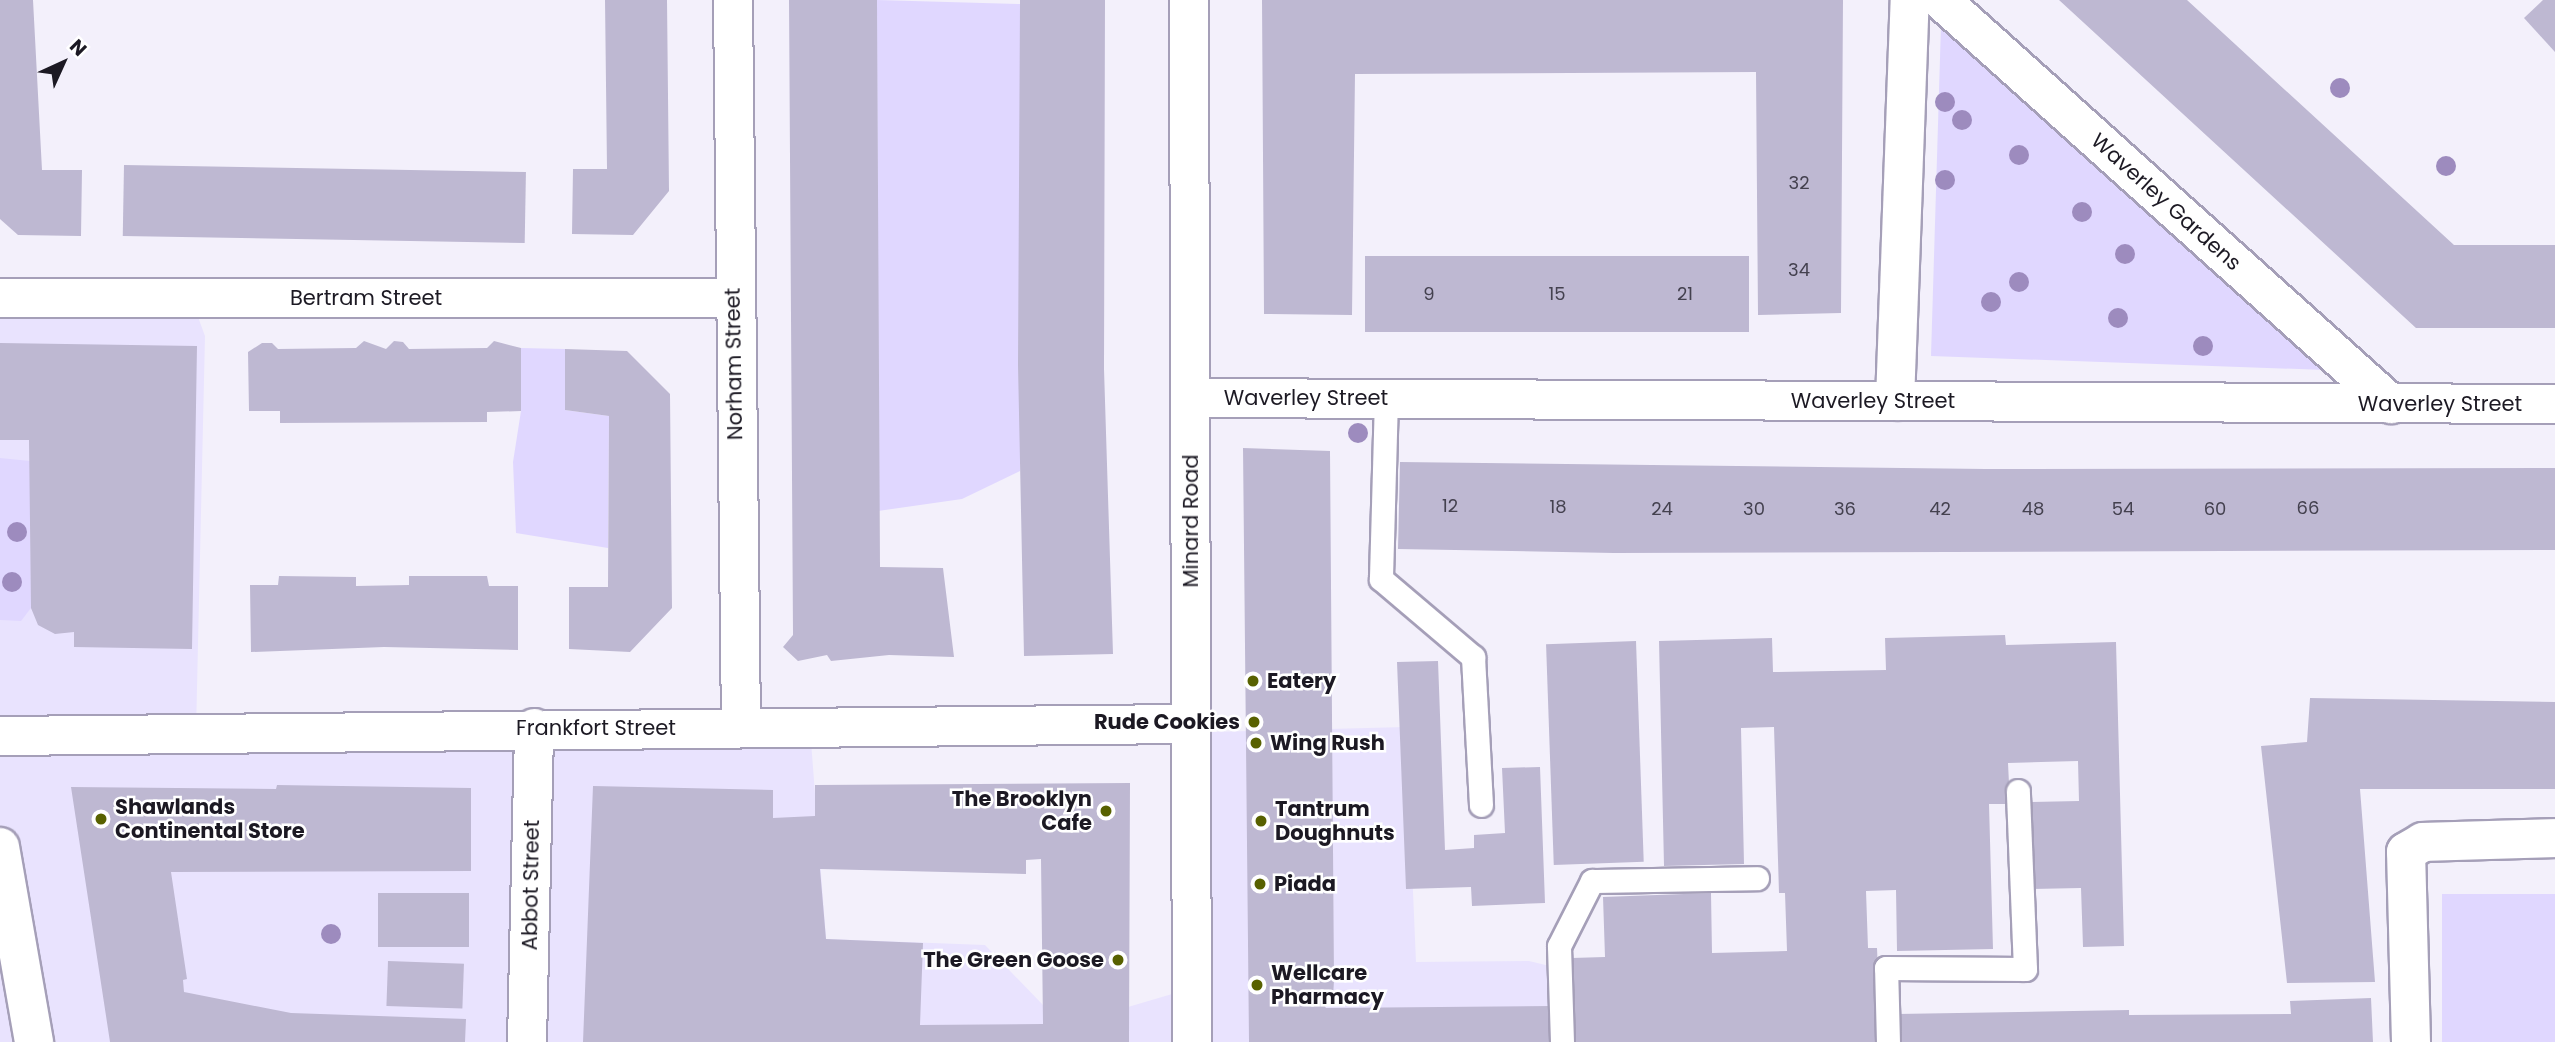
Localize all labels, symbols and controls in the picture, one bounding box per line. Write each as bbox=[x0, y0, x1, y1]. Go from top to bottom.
north arrow bbox=[28, 28, 98, 98]
text: N bbox=[64, 33, 93, 62]
street label: Waverley Gardens bbox=[2086, 128, 2246, 276]
house number: 32 bbox=[1789, 172, 1809, 194]
house number: 34 bbox=[1788, 259, 1810, 281]
house number: 9 bbox=[1423, 283, 1435, 305]
house number: 15 bbox=[1548, 283, 1566, 305]
house number: 21 bbox=[1677, 283, 1693, 305]
street label: Bertram Street bbox=[290, 285, 442, 311]
street label: Norham Street bbox=[720, 288, 748, 440]
street label: Waverley Street bbox=[1224, 385, 1388, 411]
street label: Waverley Street bbox=[1791, 388, 1955, 414]
street label: Waverley Street bbox=[2358, 391, 2522, 417]
street label: Minard Road bbox=[1178, 454, 1204, 588]
house number: 12 bbox=[1442, 495, 1458, 517]
house number: 18 bbox=[1549, 496, 1567, 518]
house number: 66 bbox=[2297, 497, 2319, 519]
house number: 24 bbox=[1651, 498, 1673, 520]
house number: 30 bbox=[1743, 498, 1765, 520]
house number: 36 bbox=[1834, 498, 1856, 520]
house number: 42 bbox=[1929, 498, 1951, 520]
house number: 48 bbox=[2022, 498, 2044, 520]
house number: 54 bbox=[2112, 498, 2134, 520]
house number: 60 bbox=[2204, 498, 2226, 520]
place label: Eatery bbox=[1267, 668, 1336, 694]
marker: Eatery bbox=[1245, 673, 1261, 689]
place label: Rude Cookies bbox=[1094, 709, 1240, 735]
marker: Rude Cookies bbox=[1246, 714, 1262, 730]
street label: Frankfort Street bbox=[516, 715, 676, 741]
place label: Wing Rush bbox=[1270, 730, 1385, 756]
marker: Wing Rush bbox=[1248, 735, 1264, 751]
place label: The Brooklyn Cafe bbox=[952, 786, 1092, 836]
place label: Shawlands Continental Store bbox=[115, 794, 305, 844]
place label: Tantrum Doughnuts bbox=[1275, 796, 1395, 846]
marker: The Brooklyn Cafe bbox=[1098, 803, 1114, 819]
marker: Shawlands Continental Store bbox=[93, 811, 109, 827]
marker: Tantrum Doughnuts bbox=[1253, 813, 1269, 829]
street label: Abbot Street bbox=[517, 819, 545, 951]
place label: Piada bbox=[1274, 871, 1336, 897]
marker: Piada bbox=[1252, 876, 1268, 892]
place label: The Green Goose bbox=[923, 947, 1104, 973]
marker: The Green Goose bbox=[1110, 952, 1126, 968]
place label: Wellcare Pharmacy bbox=[1271, 960, 1384, 1010]
marker: Wellcare Pharmacy bbox=[1249, 977, 1265, 993]

